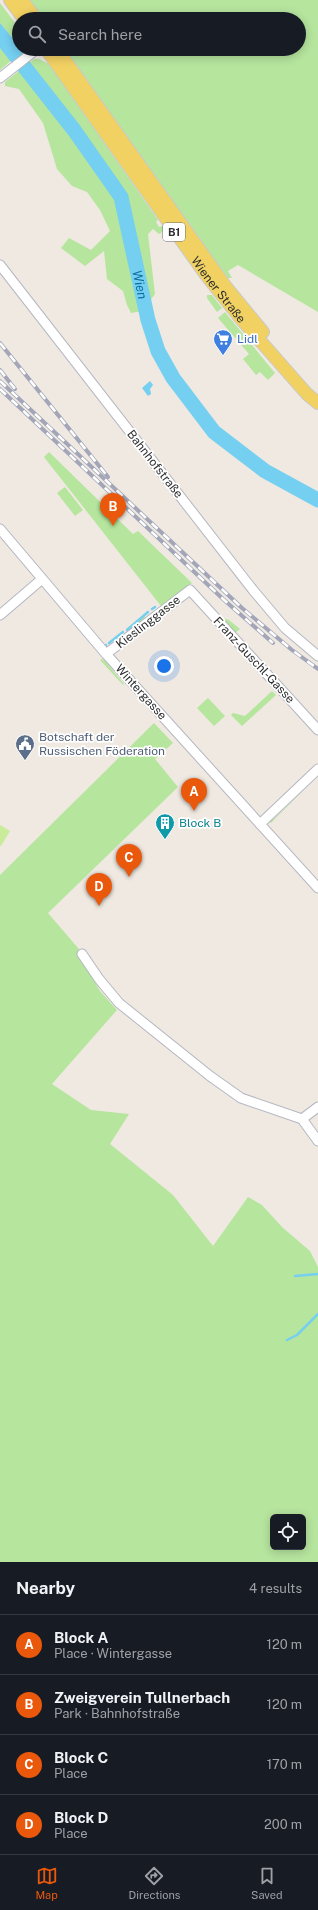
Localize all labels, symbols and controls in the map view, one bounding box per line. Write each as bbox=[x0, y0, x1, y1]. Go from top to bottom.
search box bbox=[12, 12, 306, 56]
icon: search bbox=[26, 23, 48, 45]
text: Search here bbox=[58, 26, 142, 43]
road number: B1 bbox=[163, 223, 185, 241]
street label: Wiener Straße bbox=[188, 254, 248, 326]
water label: Wien bbox=[130, 269, 151, 300]
supermarket icon: Lidl bbox=[212, 328, 234, 356]
place label: Lidl bbox=[237, 332, 258, 346]
street label: Bahnhofstraße bbox=[124, 427, 186, 501]
pin: B bbox=[100, 493, 126, 526]
street label: Kieslinggasse bbox=[113, 592, 183, 651]
street label: Franz-Guschl-Gasse bbox=[211, 614, 298, 706]
your location bbox=[154, 656, 174, 676]
street label: Wintergasse bbox=[112, 661, 170, 723]
place label: Botschaft der Russischen Föderation bbox=[39, 730, 165, 758]
public building icon: Botschaft der Russischen Föderation bbox=[14, 733, 36, 761]
pin: A bbox=[181, 778, 207, 811]
building icon: Block B bbox=[154, 812, 176, 840]
place label: Block B bbox=[179, 816, 221, 830]
pin: C bbox=[116, 844, 142, 877]
pin: D bbox=[86, 873, 112, 906]
map controls bbox=[270, 1514, 306, 1550]
button: locate bbox=[270, 1514, 306, 1550]
text: Nearby bbox=[16, 1578, 75, 1598]
text: 4 results bbox=[249, 1581, 302, 1596]
text: Block A bbox=[54, 1629, 109, 1646]
text: A bbox=[24, 1637, 34, 1652]
text: 120 m bbox=[267, 1637, 302, 1652]
text: Place · Wintergasse bbox=[54, 1646, 172, 1661]
text: Zweigverein Tullnerbach bbox=[54, 1689, 230, 1706]
text: B bbox=[25, 1697, 33, 1712]
text: 120 m bbox=[267, 1697, 302, 1712]
text: Park · Bahnhofstraße bbox=[54, 1706, 180, 1721]
text: Block C bbox=[54, 1749, 108, 1766]
text: C bbox=[24, 1757, 34, 1772]
text: 170 m bbox=[267, 1757, 302, 1772]
text: Place bbox=[54, 1766, 88, 1781]
text: Block D bbox=[54, 1809, 108, 1826]
text: D bbox=[24, 1817, 34, 1832]
text: 200 m bbox=[264, 1817, 302, 1832]
text: Place bbox=[54, 1826, 88, 1841]
tab: Map bbox=[35, 1865, 58, 1901]
tab: Directions bbox=[129, 1865, 180, 1901]
tab: Saved bbox=[251, 1865, 283, 1901]

